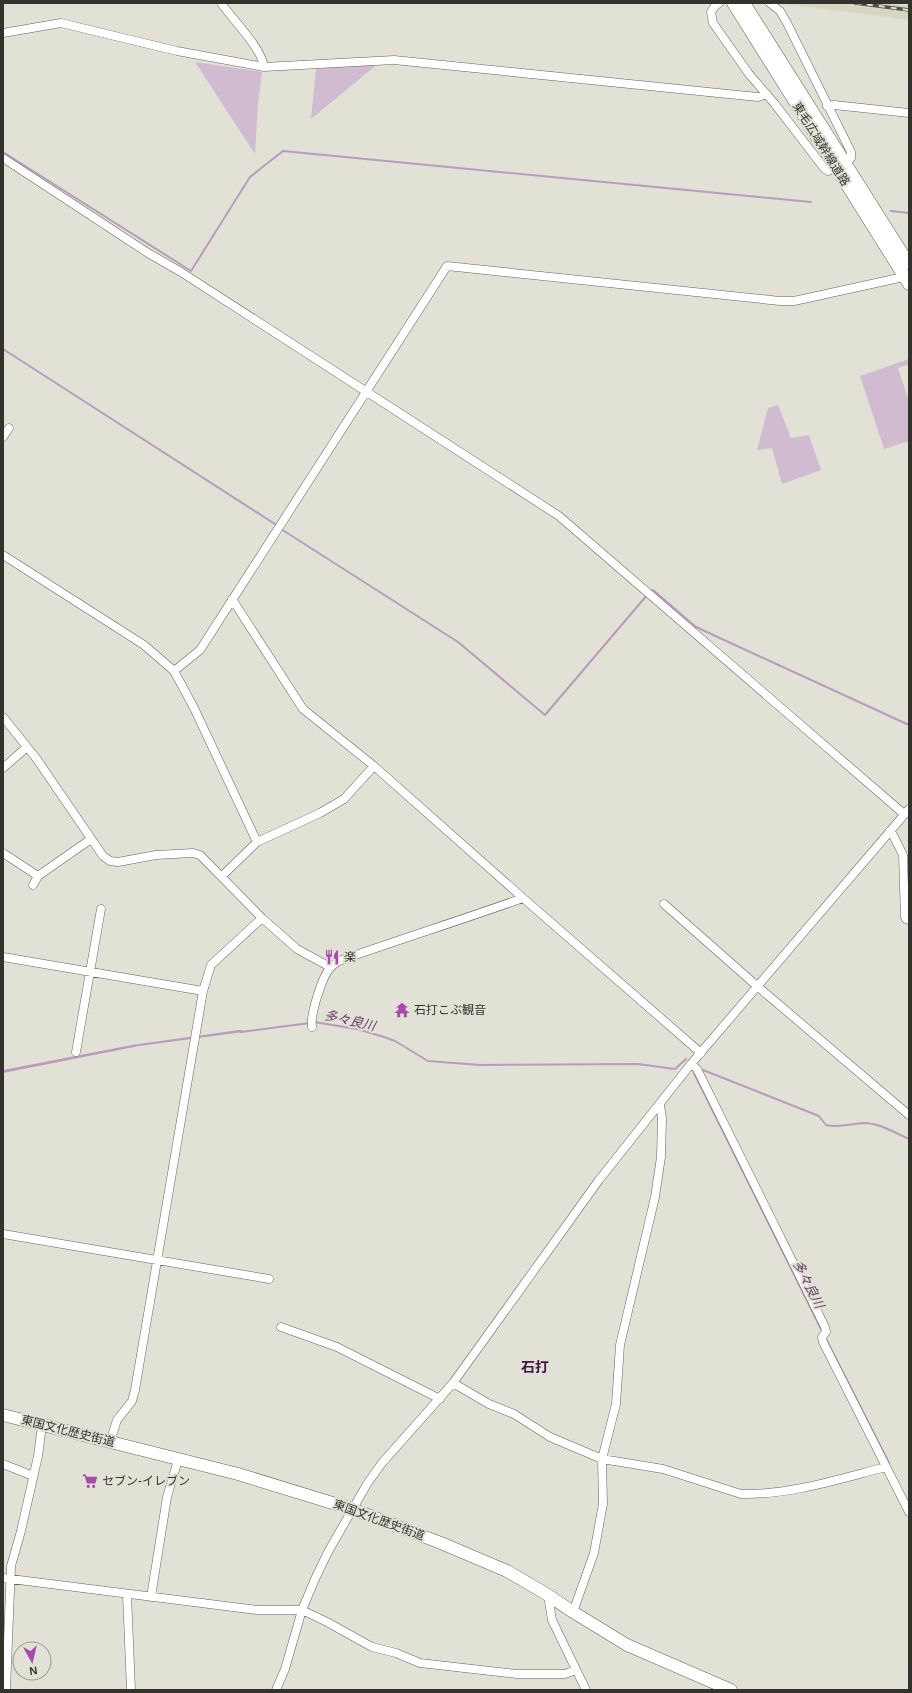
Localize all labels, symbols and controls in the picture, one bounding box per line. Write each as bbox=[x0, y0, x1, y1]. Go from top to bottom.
street label: 東毛広域幹線道路 bbox=[790, 100, 852, 188]
restaurant icon: 楽 bbox=[323, 948, 341, 966]
place label: 楽 bbox=[344, 950, 356, 964]
temple icon: 石打こぶ観音 bbox=[393, 1001, 411, 1019]
place label: 石打こぶ観音 bbox=[414, 1003, 486, 1017]
water label: 多々良川 bbox=[323, 1007, 379, 1034]
water label: 多々良川 bbox=[790, 1258, 828, 1313]
district label: 石打 bbox=[521, 1359, 549, 1375]
street label: 東国文化歴史街道 bbox=[20, 1413, 116, 1449]
supermarket icon: セブン-イレブン bbox=[81, 1472, 99, 1490]
place label: セブン-イレブン bbox=[102, 1474, 190, 1488]
street label: 東国文化歴史街道 bbox=[331, 1497, 427, 1543]
north arrow bbox=[12, 1641, 52, 1681]
text: N bbox=[29, 1664, 38, 1677]

